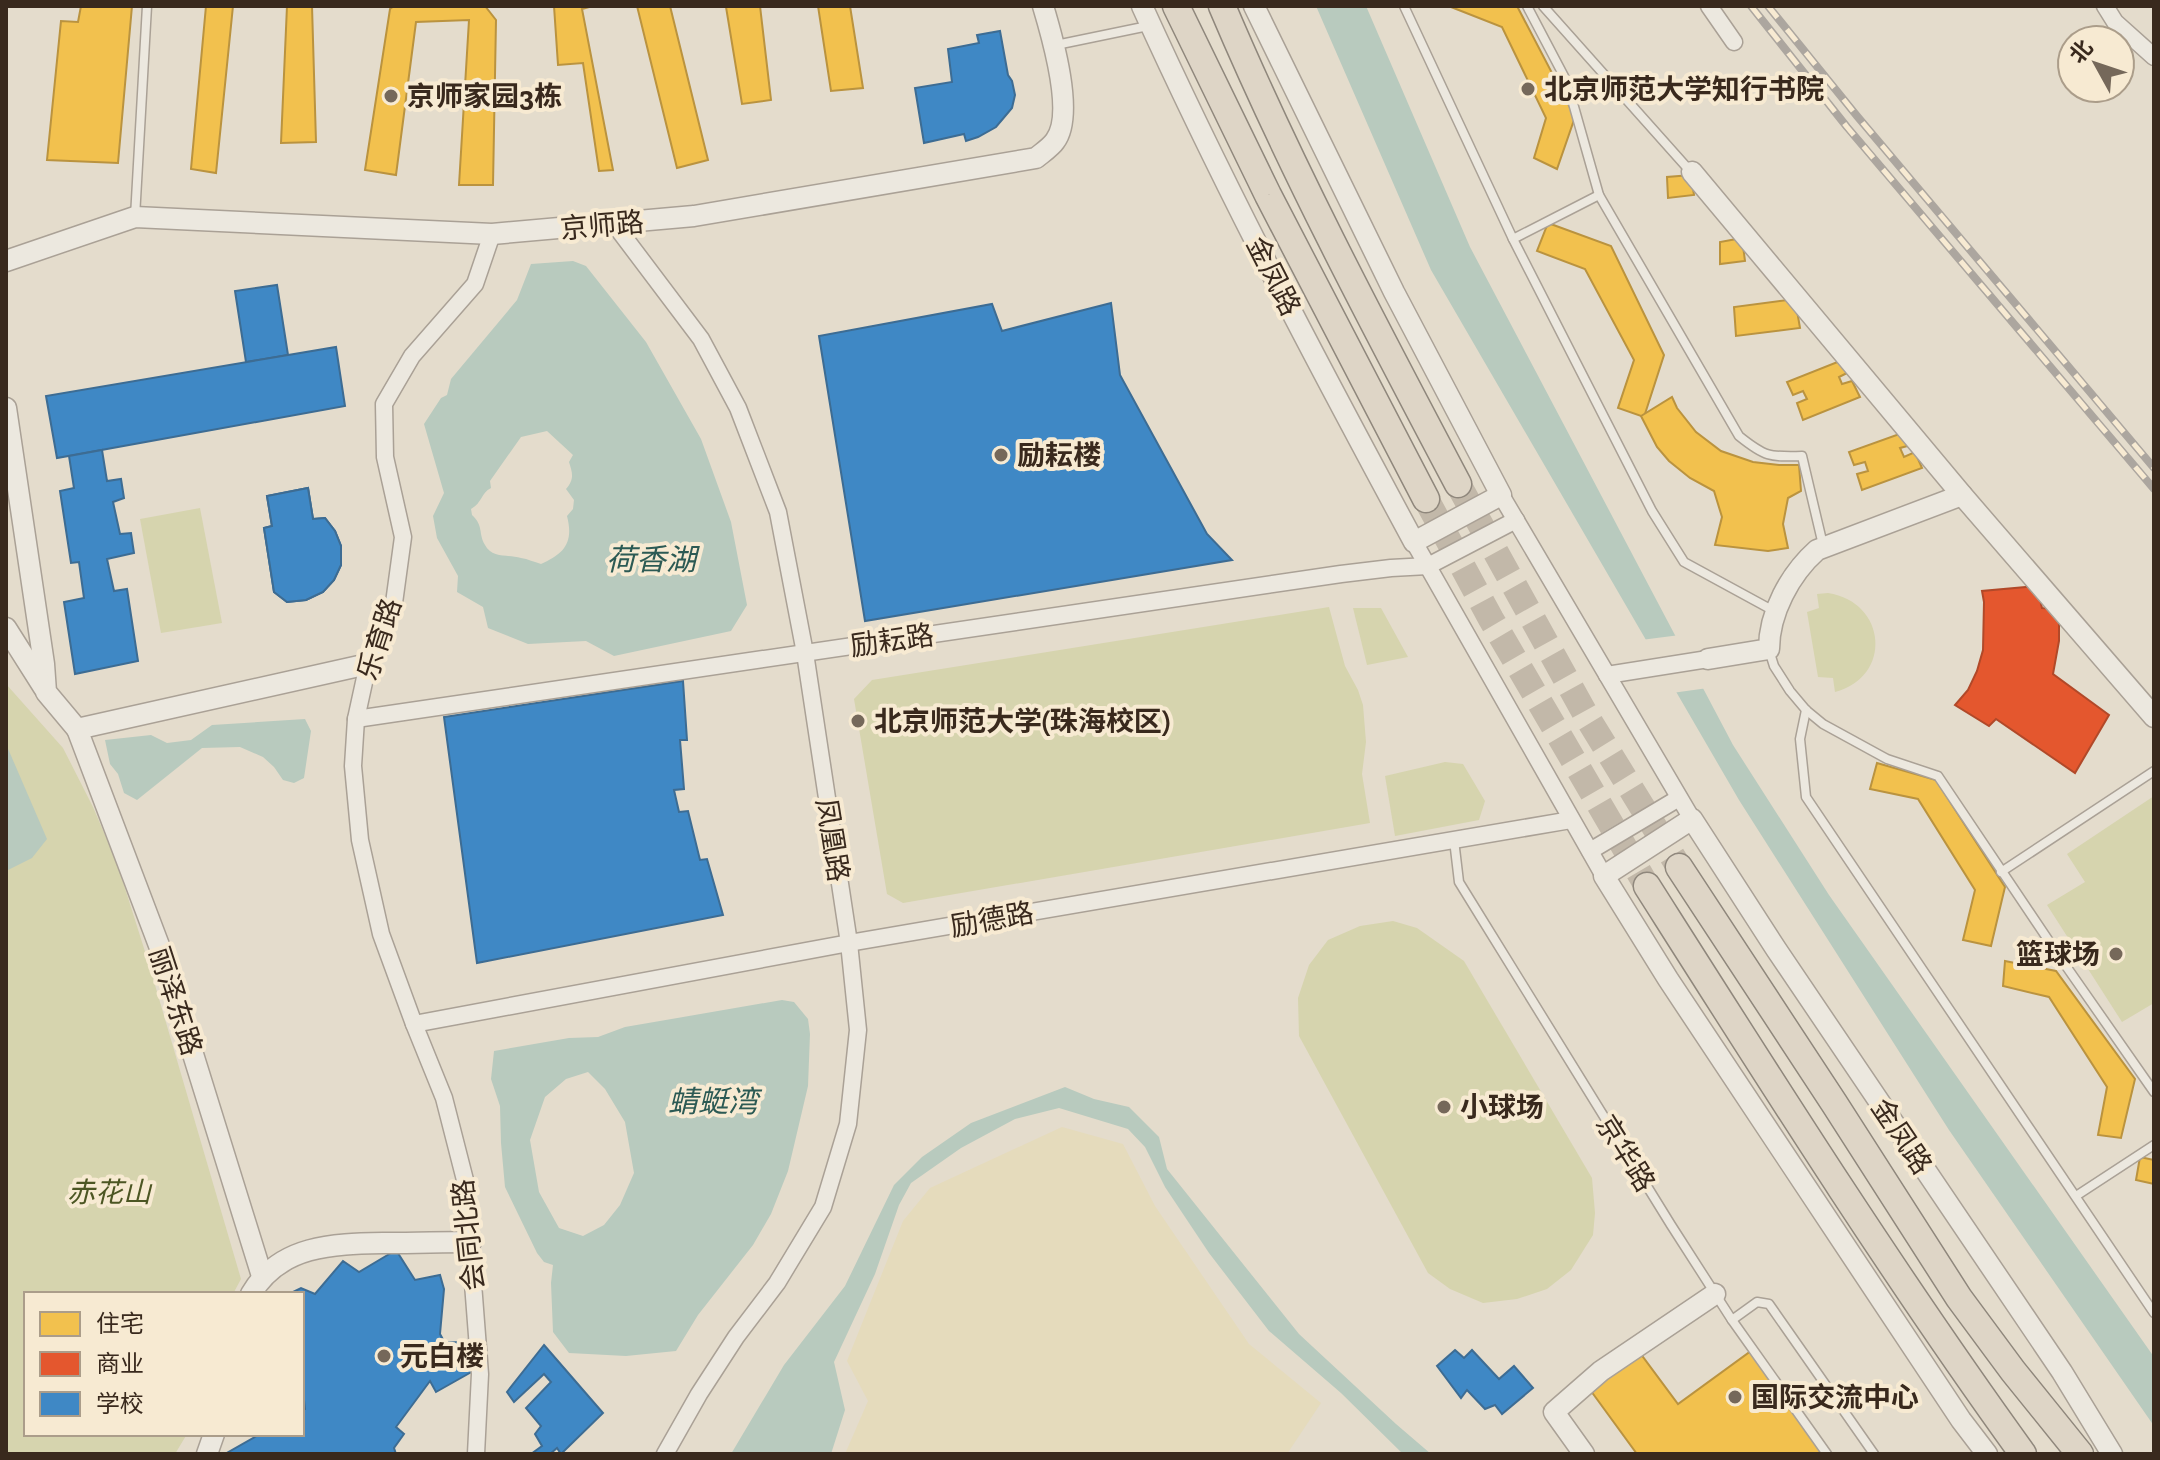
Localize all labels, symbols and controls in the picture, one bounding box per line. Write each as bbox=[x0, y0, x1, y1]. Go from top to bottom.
north arrow bbox=[2056, 24, 2136, 104]
text: 北 bbox=[2064, 34, 2098, 69]
place label: 北京师范大学知行书院 bbox=[1544, 73, 1824, 106]
place label: 京师家园3栋 bbox=[407, 80, 562, 113]
marker: 北京师范大学知行书院 bbox=[1519, 80, 1537, 98]
marker: 京师家园3栋 bbox=[382, 87, 400, 105]
street label: 京师路 bbox=[559, 205, 645, 246]
street label: 金凤路 bbox=[1240, 231, 1307, 321]
place label: 励耘楼 bbox=[1017, 439, 1101, 472]
marker: 励耘楼 bbox=[992, 446, 1010, 464]
water label: 荷香湖 bbox=[606, 542, 700, 578]
street label: 乐育路 bbox=[351, 594, 408, 684]
street label: 励耘路 bbox=[848, 618, 936, 663]
place label: 北京师范大学(珠海校区) bbox=[874, 705, 1170, 738]
marker: 北京师范大学(珠海校区) bbox=[849, 712, 867, 730]
street label: 凤凰路 bbox=[810, 796, 855, 884]
street label: 励德路 bbox=[948, 896, 1036, 943]
place label: 篮球场 bbox=[2016, 938, 2100, 971]
street label: 丽泽东路 bbox=[143, 943, 209, 1060]
marker: 篮球场 bbox=[2107, 945, 2125, 963]
water label: 蜻蜓湾 bbox=[668, 1084, 763, 1120]
place label: 小球场 bbox=[1460, 1091, 1544, 1124]
street label: 金凤路 bbox=[1864, 1092, 1939, 1180]
marker: 小球场 bbox=[1435, 1098, 1453, 1116]
street label: 京华路 bbox=[1589, 1109, 1662, 1198]
park label: 赤花山 bbox=[67, 1176, 153, 1209]
street label: 会同北路 bbox=[446, 1178, 491, 1292]
legend bbox=[24, 1292, 304, 1436]
text: 住宅 bbox=[96, 1309, 144, 1338]
place label: 元白楼 bbox=[400, 1340, 484, 1373]
marker: 元白楼 bbox=[375, 1347, 393, 1365]
text: 商业 bbox=[96, 1349, 144, 1378]
place label: 国际交流中心 bbox=[1751, 1381, 1919, 1414]
marker: 国际交流中心 bbox=[1726, 1388, 1744, 1406]
text: 学校 bbox=[96, 1389, 144, 1418]

